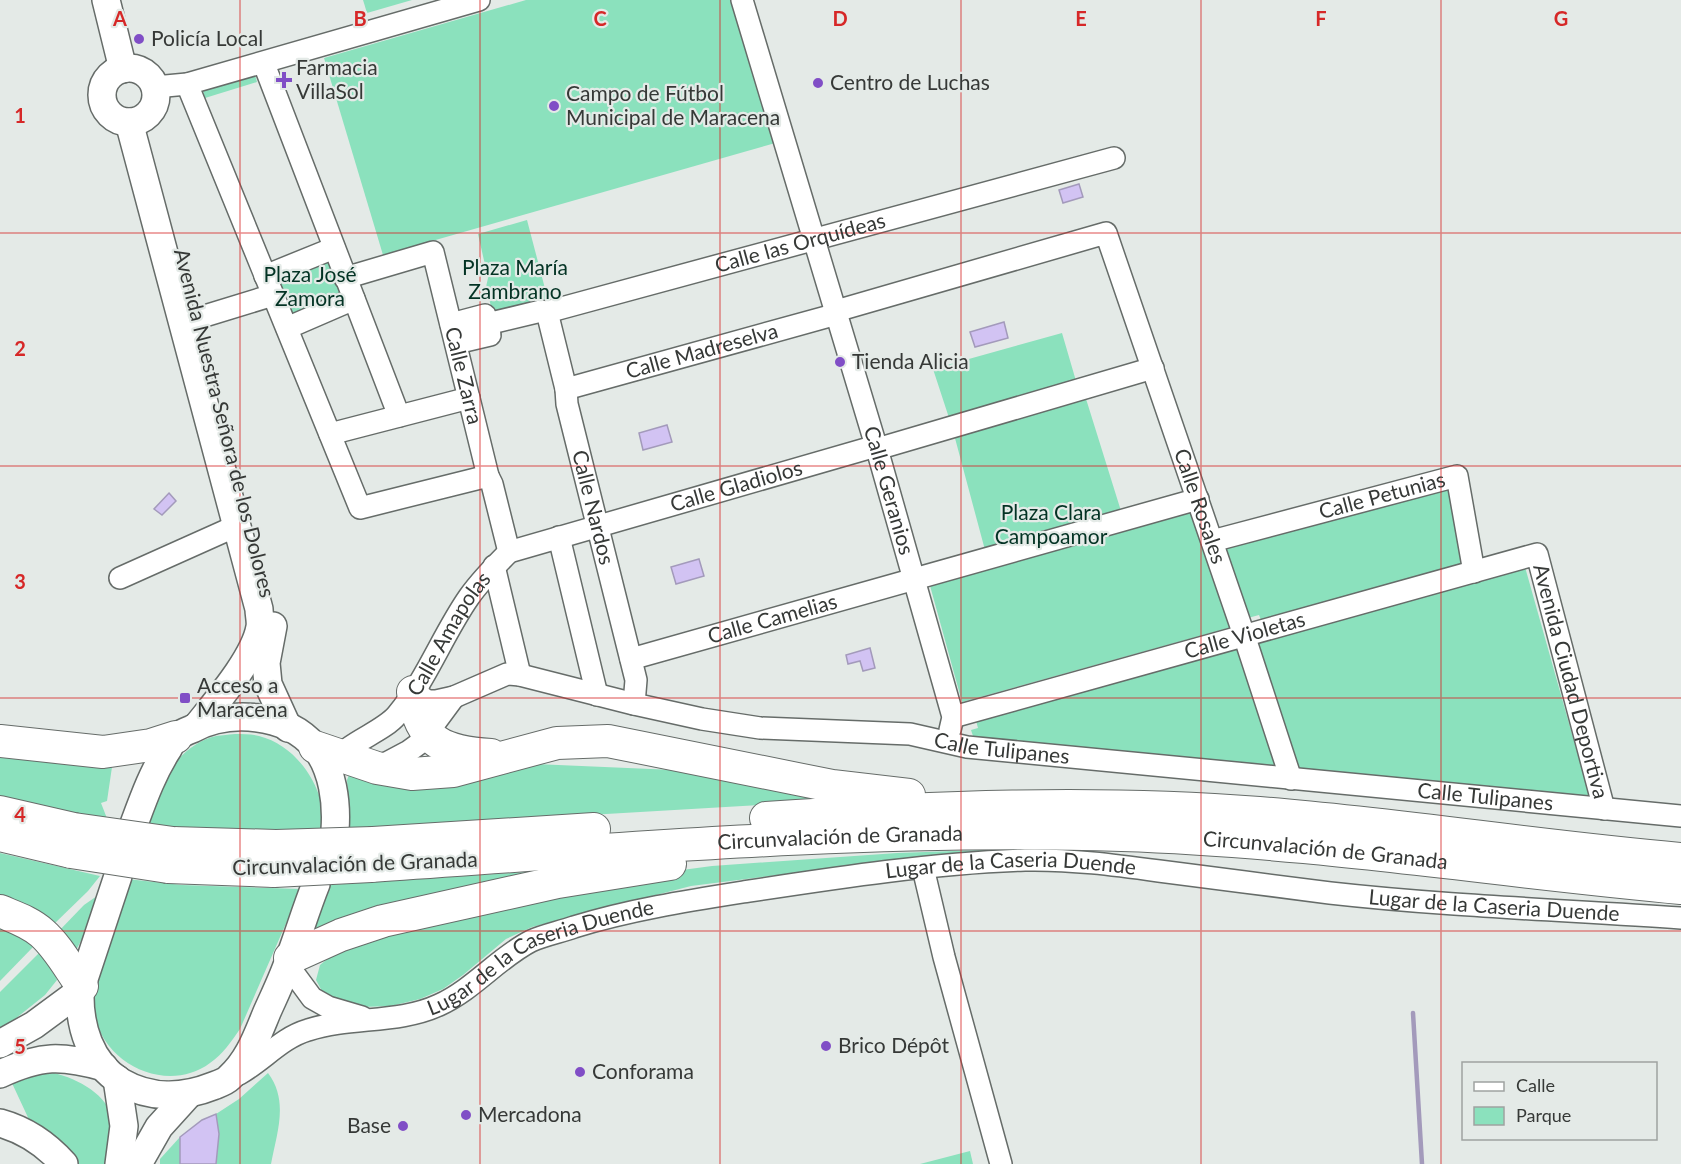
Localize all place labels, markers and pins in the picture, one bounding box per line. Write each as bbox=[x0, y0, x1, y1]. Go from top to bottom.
place label: Policía Local bbox=[151, 25, 263, 50]
marker: Policía Local bbox=[132, 32, 146, 46]
place label: Farmacia VillaSol bbox=[296, 54, 378, 103]
place label: Centro de Luchas bbox=[830, 69, 990, 94]
marker: Farmacia VillaSol bbox=[277, 73, 291, 87]
marker: Centro de Luchas bbox=[811, 76, 825, 90]
place label: Campo de Fútbol Municipal de Maracena bbox=[566, 80, 780, 129]
marker: Campo de Fútbol Municipal de Maracena bbox=[547, 99, 561, 113]
place label: Tienda Alicia bbox=[852, 348, 969, 373]
marker: Tienda Alicia bbox=[833, 355, 847, 369]
place label: Acceso a Maracena bbox=[197, 672, 288, 721]
marker: Acceso a Maracena bbox=[178, 691, 192, 705]
place label: Brico Dépôt bbox=[838, 1032, 950, 1057]
marker: Brico Dépôt bbox=[819, 1039, 833, 1053]
place label: Conforama bbox=[592, 1058, 694, 1083]
marker: Conforama bbox=[573, 1065, 587, 1079]
place label: Mercadona bbox=[478, 1101, 582, 1126]
marker: Mercadona bbox=[459, 1108, 473, 1122]
place label: Base bbox=[347, 1112, 391, 1137]
marker: Base bbox=[396, 1119, 410, 1133]

